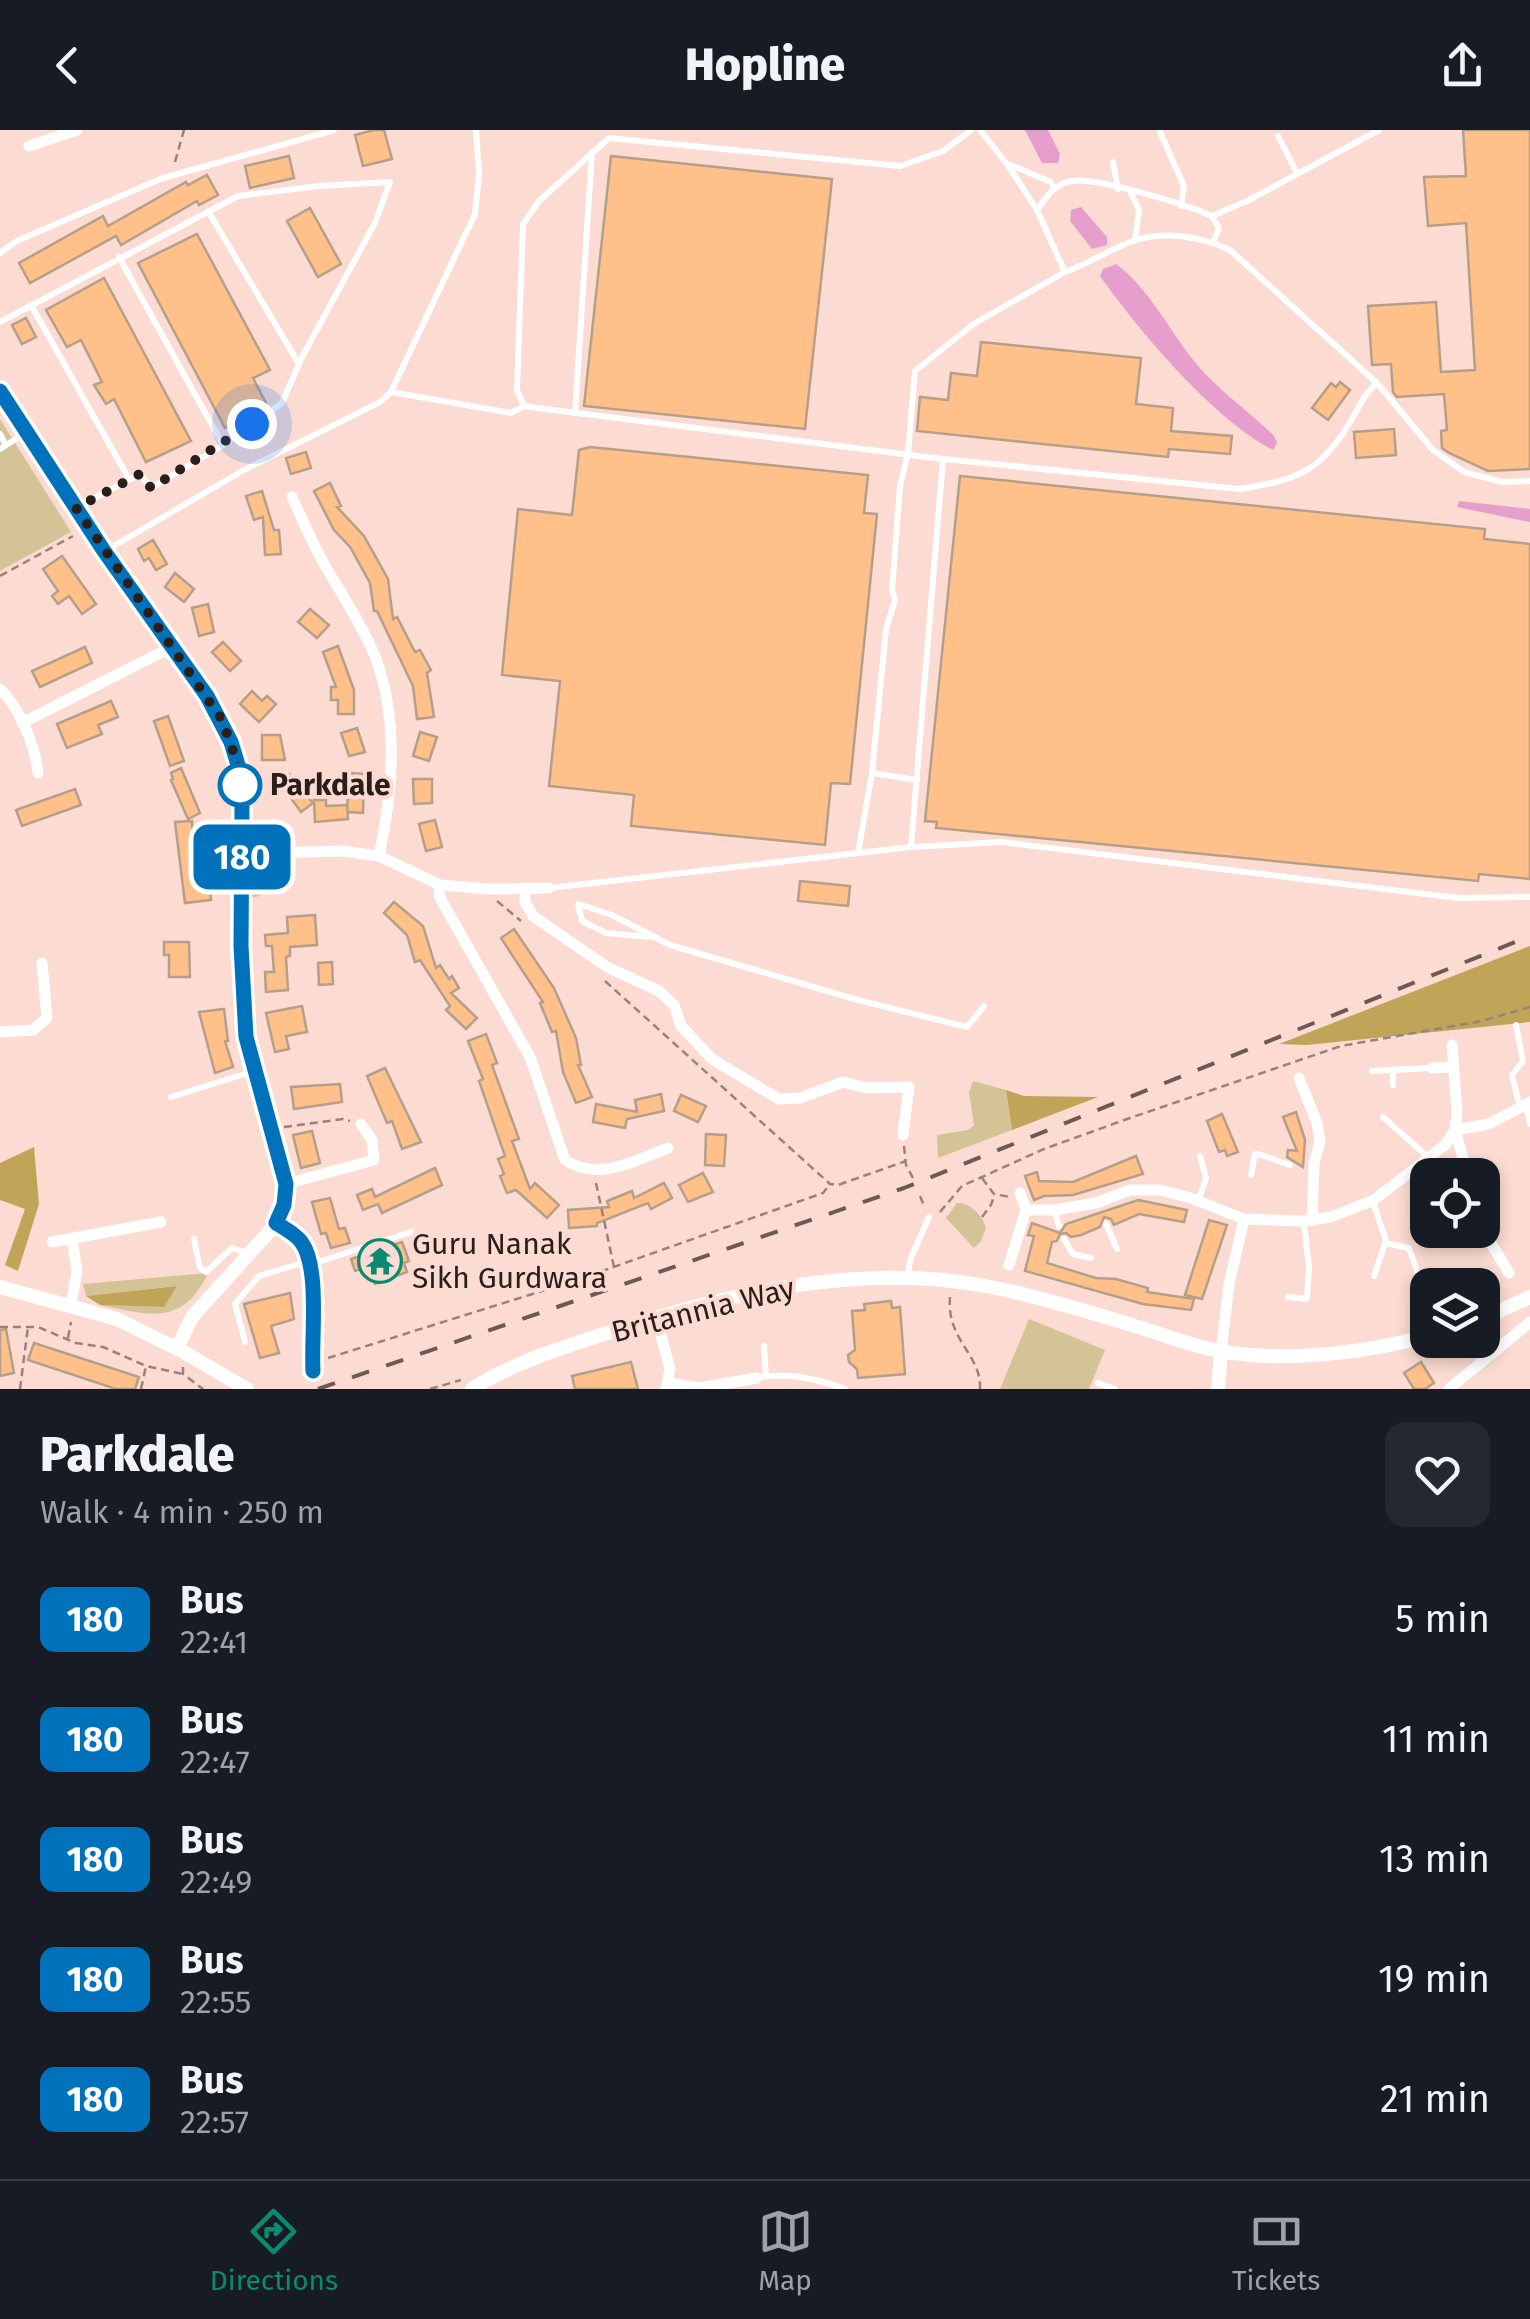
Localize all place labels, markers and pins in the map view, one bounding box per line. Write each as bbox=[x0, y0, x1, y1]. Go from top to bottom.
marker: Parkdale bbox=[219, 764, 261, 806]
place label: Parkdale bbox=[270, 767, 391, 803]
place label: Guru Nanak Sikh Gurdwara bbox=[412, 1226, 607, 1296]
temple icon: Guru Nanak Sikh Gurdwara bbox=[357, 1238, 403, 1284]

